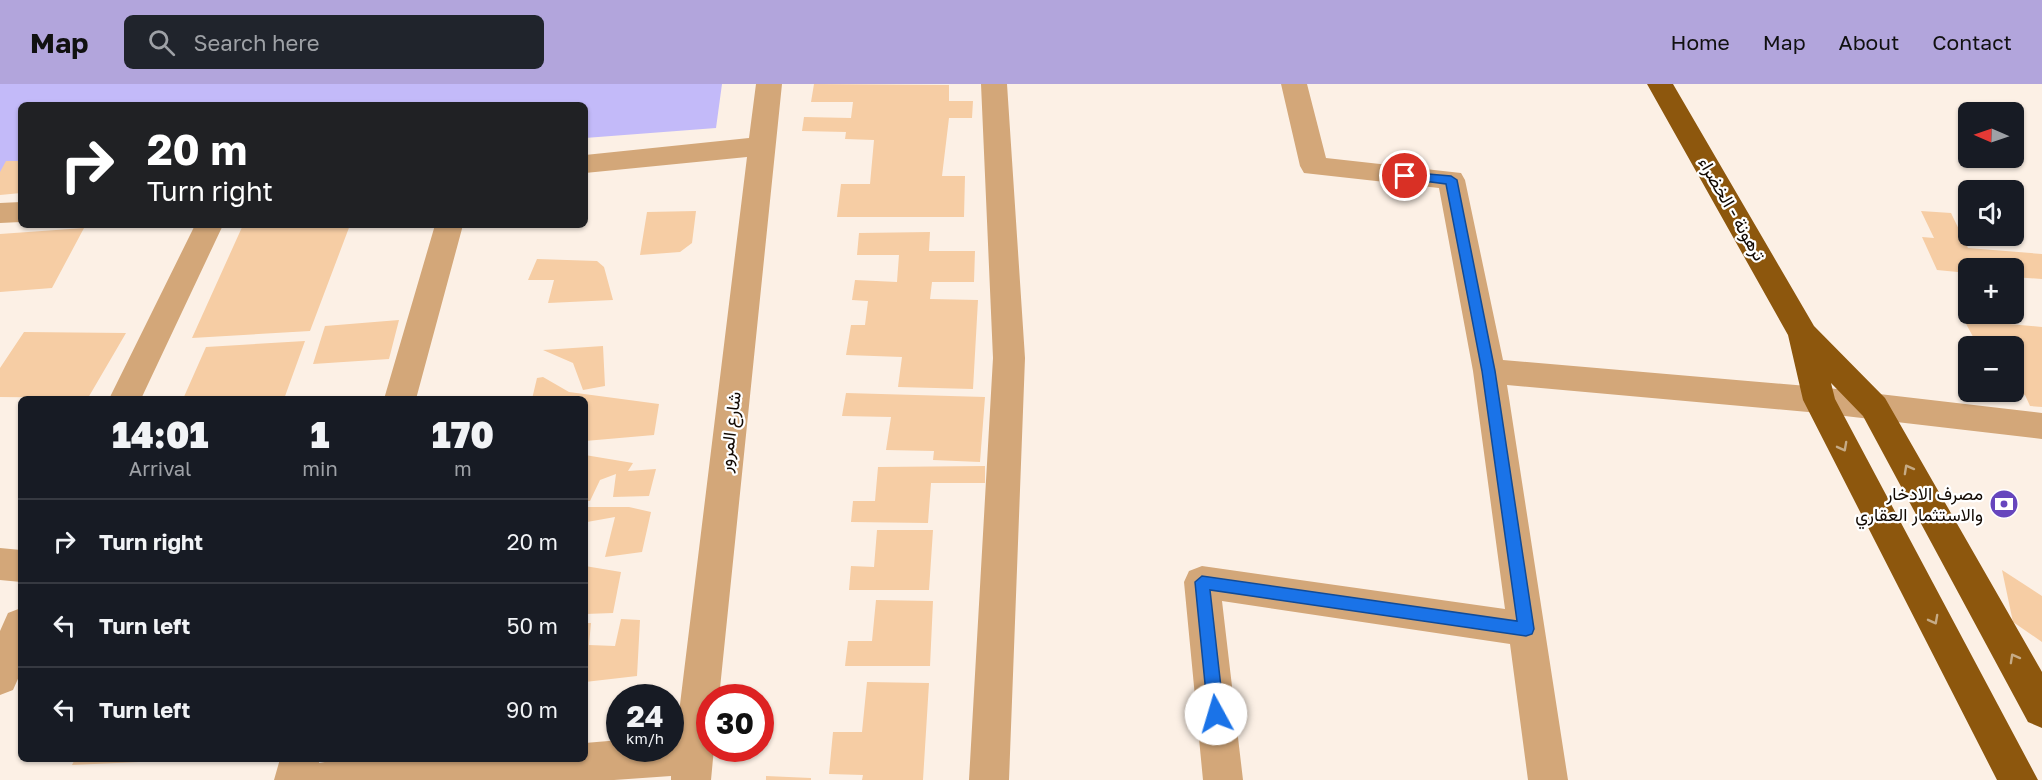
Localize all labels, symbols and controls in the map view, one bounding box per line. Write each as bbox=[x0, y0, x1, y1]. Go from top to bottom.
search box bbox=[124, 15, 544, 69]
text: Map bbox=[30, 26, 88, 59]
icon: search bbox=[145, 26, 178, 59]
text: Search here bbox=[193, 29, 319, 56]
text: Home bbox=[1670, 29, 1730, 55]
text: Map bbox=[1763, 29, 1806, 55]
text: About bbox=[1839, 29, 1899, 55]
text: Contact bbox=[1932, 29, 2012, 55]
north arrow bbox=[1958, 102, 2024, 168]
map controls bbox=[1958, 102, 2024, 402]
text: 20 m bbox=[147, 124, 247, 174]
icon: right bbox=[48, 126, 126, 204]
pin bbox=[1379, 150, 1430, 201]
street label: ترهونة - الخضراء bbox=[1693, 153, 1771, 265]
icon: arrive bbox=[1388, 159, 1421, 192]
text: Turn right bbox=[147, 175, 273, 207]
button: sound bbox=[1958, 180, 2024, 246]
button: + bbox=[1958, 258, 2024, 324]
button: − bbox=[1958, 336, 2024, 402]
street label: شارع المرور bbox=[713, 390, 747, 475]
text: 14:01 bbox=[112, 413, 208, 456]
text: 1 bbox=[311, 413, 330, 456]
text: 170 bbox=[432, 413, 494, 456]
one-way arrow bbox=[1836, 441, 1847, 452]
text: Arrival bbox=[129, 456, 192, 480]
text: min bbox=[302, 456, 338, 480]
text: m bbox=[454, 456, 472, 480]
one-way arrow bbox=[1904, 465, 1915, 475]
place label: مصرف الادخار والاستثمار العقاري bbox=[1855, 482, 1983, 530]
bank icon: مصرف الادخار والاستثمار العقاري bbox=[1988, 488, 2020, 520]
icon: right bbox=[48, 525, 81, 558]
text: Turn right bbox=[99, 528, 203, 555]
text: 20 m bbox=[507, 528, 558, 555]
icon: left bbox=[48, 609, 81, 642]
text: Turn left bbox=[99, 612, 190, 639]
text: 50 m bbox=[507, 612, 558, 639]
one-way arrow bbox=[1927, 614, 1938, 624]
one-way arrow bbox=[2009, 653, 2021, 664]
position arrow bbox=[1184, 682, 1248, 746]
speed limit sign: 30 bbox=[696, 684, 774, 762]
icon: left bbox=[48, 693, 81, 726]
text: Turn left bbox=[99, 696, 190, 723]
text: 90 m bbox=[506, 696, 558, 723]
text: 24 bbox=[626, 698, 664, 734]
text: km/h bbox=[626, 729, 664, 747]

